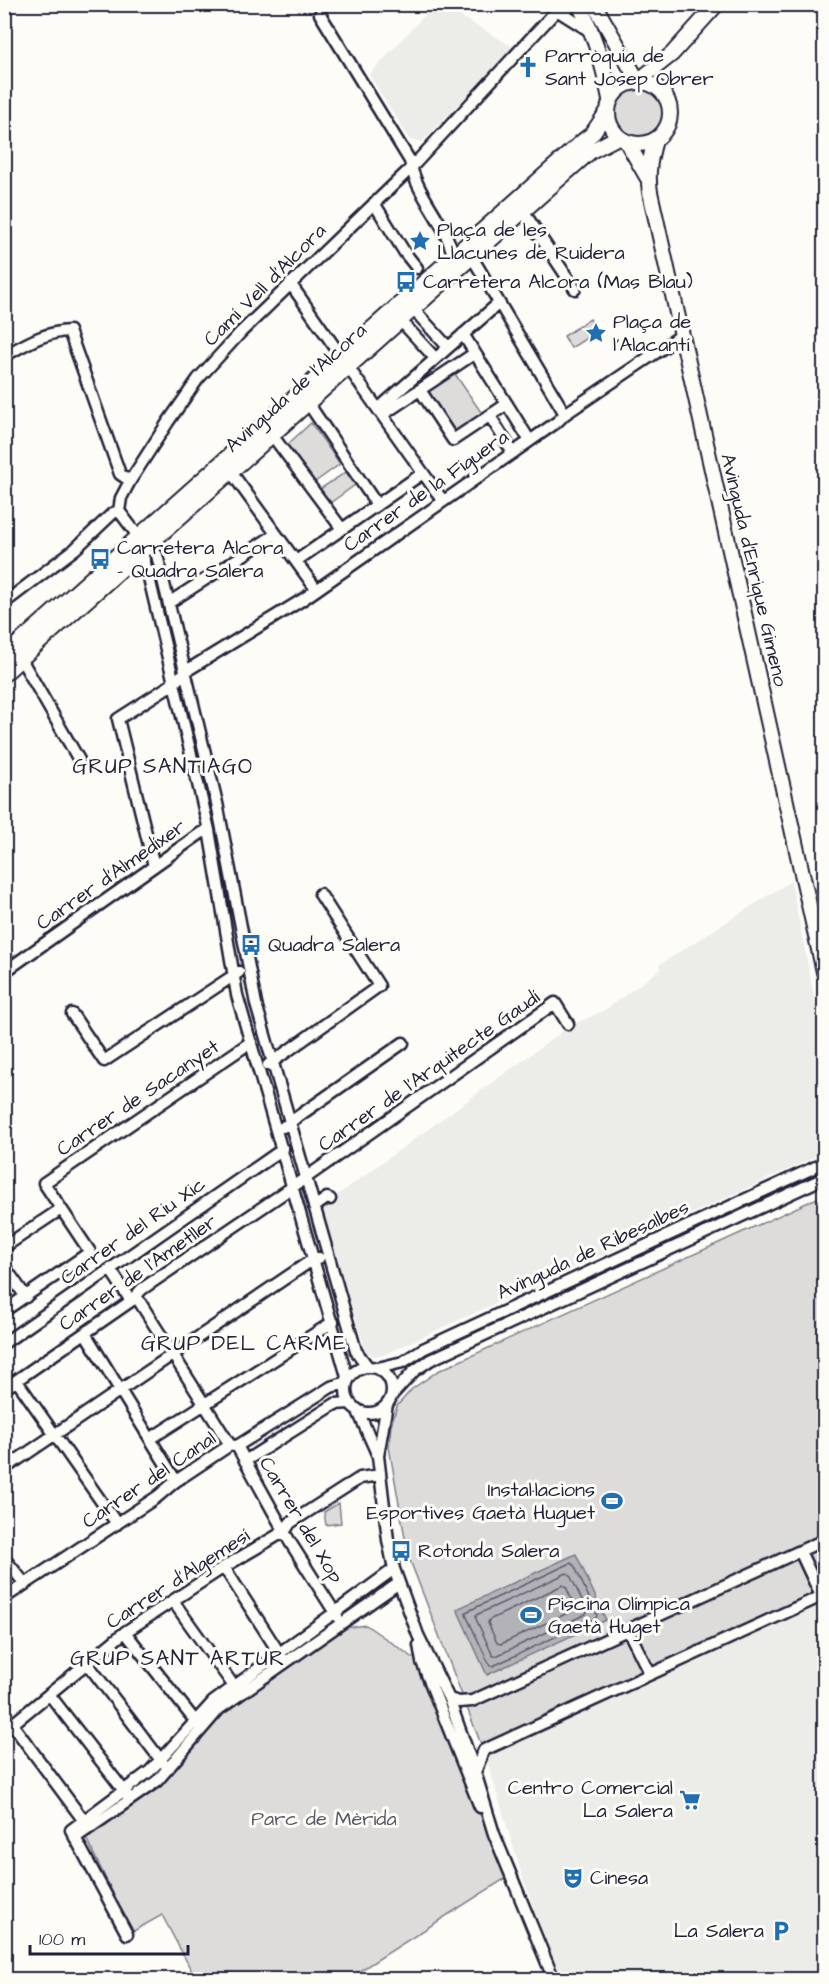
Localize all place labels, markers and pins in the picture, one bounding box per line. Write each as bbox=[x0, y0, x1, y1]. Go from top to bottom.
place label: Parròquia de Sant Josep Obrer bbox=[545, 42, 713, 93]
church icon: Parròquia de Sant Josep Obrer bbox=[516, 55, 540, 79]
place label: Plaça de les Llacunes de Ruidera bbox=[437, 216, 625, 267]
place icon: Plaça de les Llacunes de Ruidera bbox=[408, 229, 432, 253]
place label: Carretera Alcora (Mas Blau) bbox=[423, 268, 693, 296]
bus stop icon: Carretera Alcora (Mas Blau) bbox=[394, 270, 418, 294]
place label: Plaça de l'Alacantí bbox=[613, 308, 691, 359]
place icon: Plaça de l'Alacantí bbox=[584, 321, 608, 345]
place label: Carretera Alcora - Quadra Salera bbox=[117, 534, 283, 585]
bus stop icon: Carretera Alcora - Quadra Salera bbox=[88, 547, 112, 571]
place label: Quadra Salera bbox=[268, 931, 400, 959]
bus stop icon: Quadra Salera bbox=[239, 933, 263, 957]
place label: Instal·lacions Esportives Gaetà Huguet bbox=[367, 1476, 595, 1528]
sports icon: Instal·lacions Esportives Gaetà Huguet bbox=[600, 1489, 624, 1513]
place label: Rotonda Salera bbox=[418, 1537, 559, 1565]
bus stop icon: Rotonda Salera bbox=[389, 1539, 413, 1563]
place label: Piscina Olímpica Gaetà Huget bbox=[548, 1590, 690, 1642]
sports icon: Piscina Olímpica Gaetà Huget bbox=[519, 1603, 543, 1627]
place label: Centro Comercial La Salera bbox=[508, 1774, 673, 1825]
supermarket icon: Centro Comercial La Salera bbox=[678, 1788, 702, 1812]
place label: Cinesa bbox=[590, 1864, 648, 1892]
theatre icon: Cinesa bbox=[561, 1866, 585, 1890]
place label: La Salera bbox=[674, 1917, 764, 1945]
parking icon: La Salera bbox=[769, 1919, 793, 1943]

